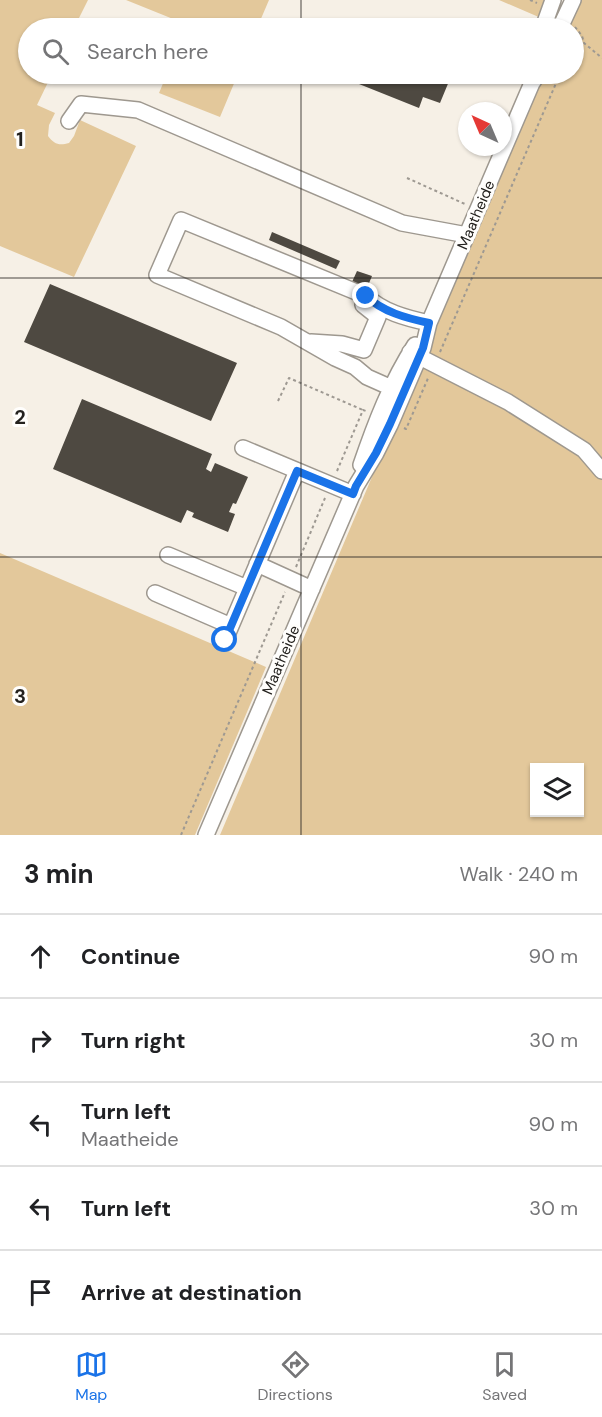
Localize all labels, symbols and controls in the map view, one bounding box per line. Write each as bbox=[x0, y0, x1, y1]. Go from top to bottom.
search box bbox=[18, 18, 584, 84]
icon: search bbox=[39, 35, 72, 68]
text: Search here bbox=[87, 37, 208, 66]
north arrow bbox=[458, 102, 512, 156]
text: 1 bbox=[16, 126, 24, 152]
street label: Maatheide bbox=[452, 177, 500, 253]
route end bbox=[352, 282, 378, 308]
text: 2 bbox=[14, 404, 26, 430]
street label: Maatheide bbox=[257, 622, 305, 698]
route start bbox=[211, 626, 237, 652]
text: 3 bbox=[14, 683, 26, 709]
map controls bbox=[530, 763, 584, 817]
button: layers bbox=[530, 763, 584, 817]
text: 3 min bbox=[24, 857, 93, 891]
text: Walk · 240 m bbox=[459, 861, 578, 887]
icon: ahead bbox=[24, 940, 57, 973]
text: Continue bbox=[81, 942, 180, 971]
text: 90 m bbox=[529, 943, 578, 969]
icon: right bbox=[24, 1024, 57, 1057]
text: Turn right bbox=[81, 1026, 186, 1055]
text: 30 m bbox=[529, 1027, 578, 1053]
text: Turn left bbox=[81, 1097, 171, 1126]
icon: left bbox=[24, 1108, 57, 1141]
text: 90 m bbox=[529, 1111, 578, 1137]
text: Maatheide bbox=[81, 1126, 179, 1152]
icon: left bbox=[24, 1192, 57, 1225]
text: Turn left bbox=[81, 1194, 171, 1223]
text: 30 m bbox=[529, 1195, 578, 1221]
icon: arrive bbox=[24, 1276, 57, 1309]
text: Arrive at destination bbox=[81, 1278, 302, 1307]
tab: Map bbox=[75, 1348, 108, 1405]
tab: Directions bbox=[257, 1348, 333, 1405]
tab: Saved bbox=[482, 1348, 527, 1405]

